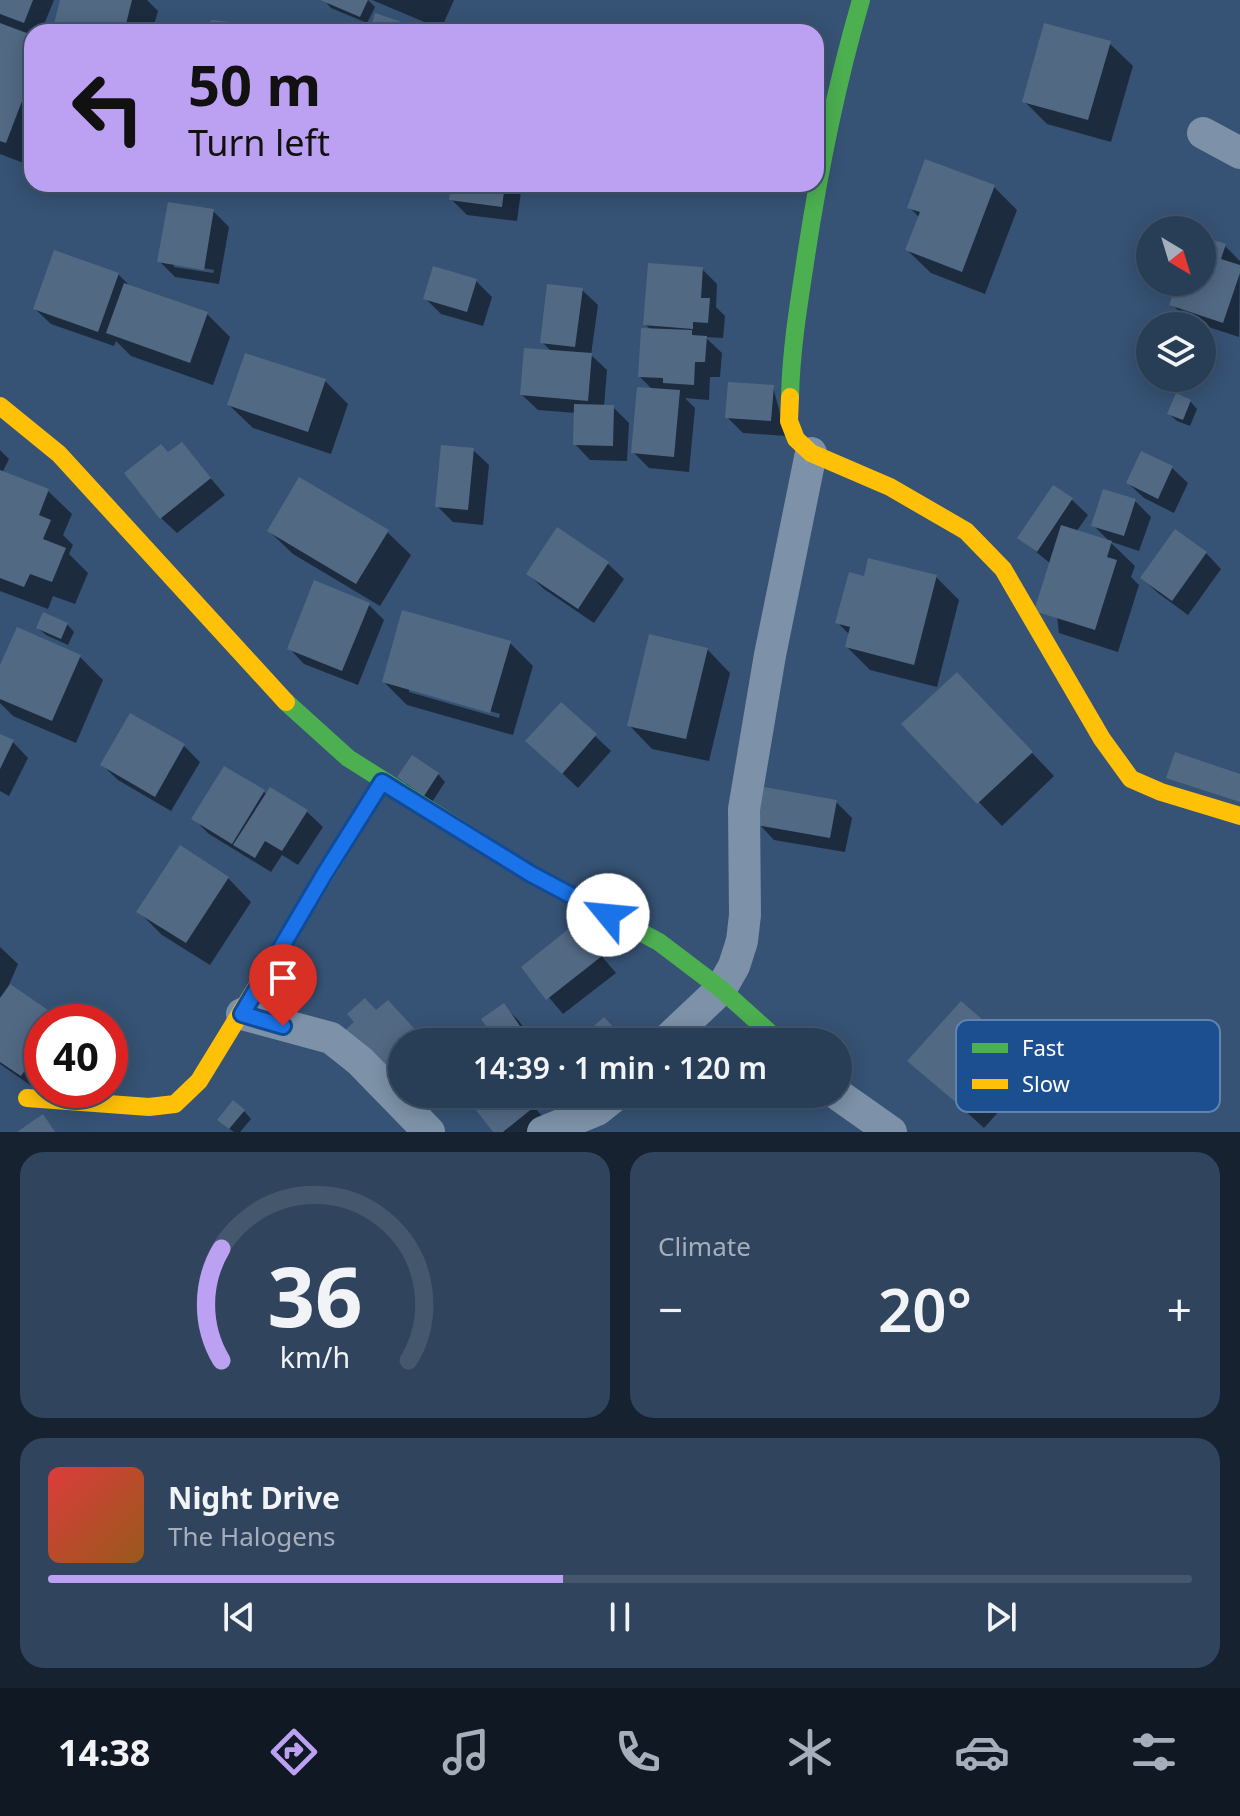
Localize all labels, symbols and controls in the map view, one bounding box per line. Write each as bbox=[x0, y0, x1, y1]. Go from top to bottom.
text: 50 m bbox=[188, 46, 321, 122]
icon: left bbox=[56, 56, 160, 160]
text: Turn left bbox=[188, 118, 330, 167]
north arrow bbox=[1136, 216, 1216, 296]
map controls bbox=[1136, 216, 1216, 392]
button: layers bbox=[1136, 312, 1216, 392]
position arrow bbox=[566, 873, 650, 957]
pin bbox=[249, 944, 317, 1026]
icon: arrive bbox=[261, 956, 305, 1000]
speed limit sign: 40 bbox=[24, 1004, 128, 1108]
legend bbox=[956, 1020, 1220, 1112]
text: Fast bbox=[1022, 1032, 1064, 1062]
text: 14:39 · 1 min · 120 m bbox=[473, 1047, 767, 1088]
text: Slow bbox=[1022, 1068, 1071, 1098]
text: Climate bbox=[658, 1228, 751, 1264]
text: 36 bbox=[267, 1238, 363, 1351]
text: 20° bbox=[878, 1268, 972, 1350]
text: − bbox=[658, 1279, 683, 1339]
text: + bbox=[1167, 1279, 1192, 1339]
text: km/h bbox=[280, 1337, 350, 1376]
text: Night Drive bbox=[168, 1477, 340, 1518]
text: The Halogens bbox=[168, 1518, 335, 1554]
icon: previous bbox=[217, 1595, 261, 1639]
icon: pause bbox=[598, 1595, 642, 1639]
icon: next bbox=[979, 1595, 1023, 1639]
icon: directions bbox=[266, 1724, 322, 1780]
icon: music bbox=[438, 1724, 494, 1780]
icon: phone bbox=[610, 1724, 666, 1780]
icon: climate bbox=[782, 1724, 838, 1780]
icon: car bbox=[954, 1724, 1010, 1780]
icon: filters bbox=[1126, 1724, 1182, 1780]
text: 14:38 bbox=[58, 1728, 150, 1777]

